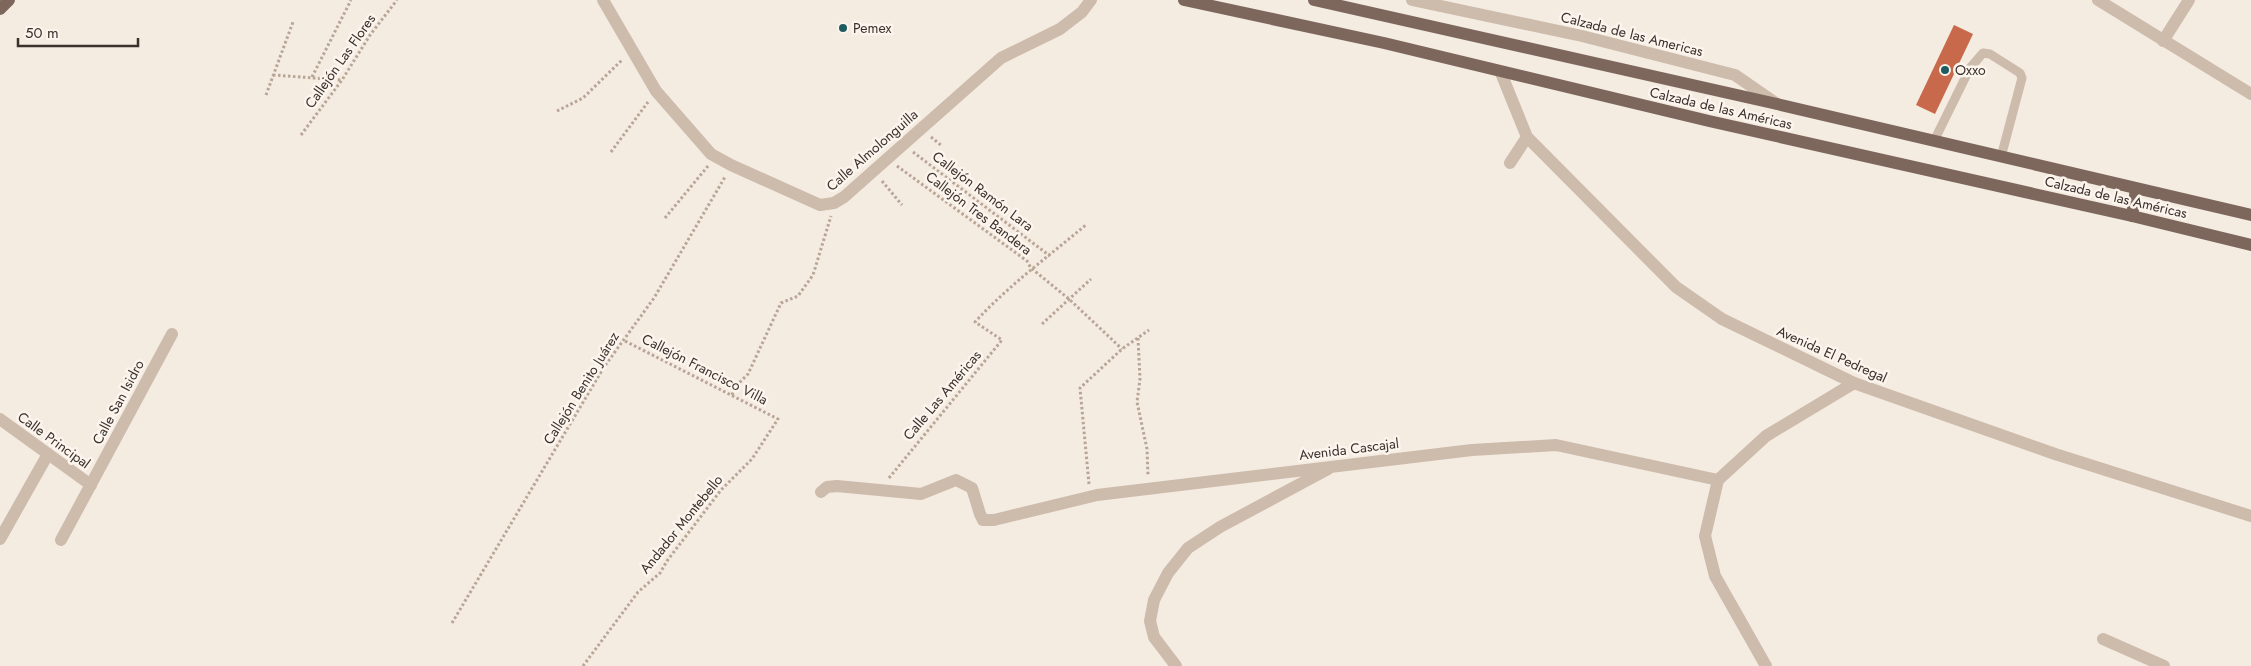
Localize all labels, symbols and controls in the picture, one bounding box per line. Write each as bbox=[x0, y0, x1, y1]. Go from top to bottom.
street label: Calzada de las Americas bbox=[1559, 7, 1705, 61]
street label: Callejón Las Flores bbox=[300, 10, 380, 112]
scale bar bbox=[18, 15, 138, 47]
place label: Pemex bbox=[853, 18, 891, 38]
text: 50 m bbox=[25, 22, 59, 44]
marker: Pemex bbox=[837, 22, 849, 34]
place label: Oxxo bbox=[1955, 60, 1986, 80]
marker: Oxxo bbox=[1939, 64, 1951, 76]
street label: Calzada de las Américas bbox=[1648, 82, 1795, 134]
street label: Calle Almolonguilla bbox=[822, 105, 922, 195]
street label: Callejón Ramón Lara bbox=[928, 146, 1038, 236]
street label: Callejón Tres Bandera bbox=[922, 166, 1036, 260]
street label: Calzada de las Américas bbox=[2043, 171, 2190, 223]
street label: Avenida El Pedregal bbox=[1774, 321, 1890, 387]
street label: Callejón Benito Juárez bbox=[538, 327, 624, 448]
street label: Callejón Francisco Villa bbox=[639, 329, 771, 409]
street label: Calle Las Américas bbox=[898, 345, 986, 444]
street label: Calle San Isidro bbox=[87, 356, 149, 448]
street label: Calle Principal bbox=[13, 407, 95, 473]
street label: Avenida Cascajal bbox=[1298, 433, 1400, 465]
street label: Andador Montebello bbox=[635, 470, 727, 578]

